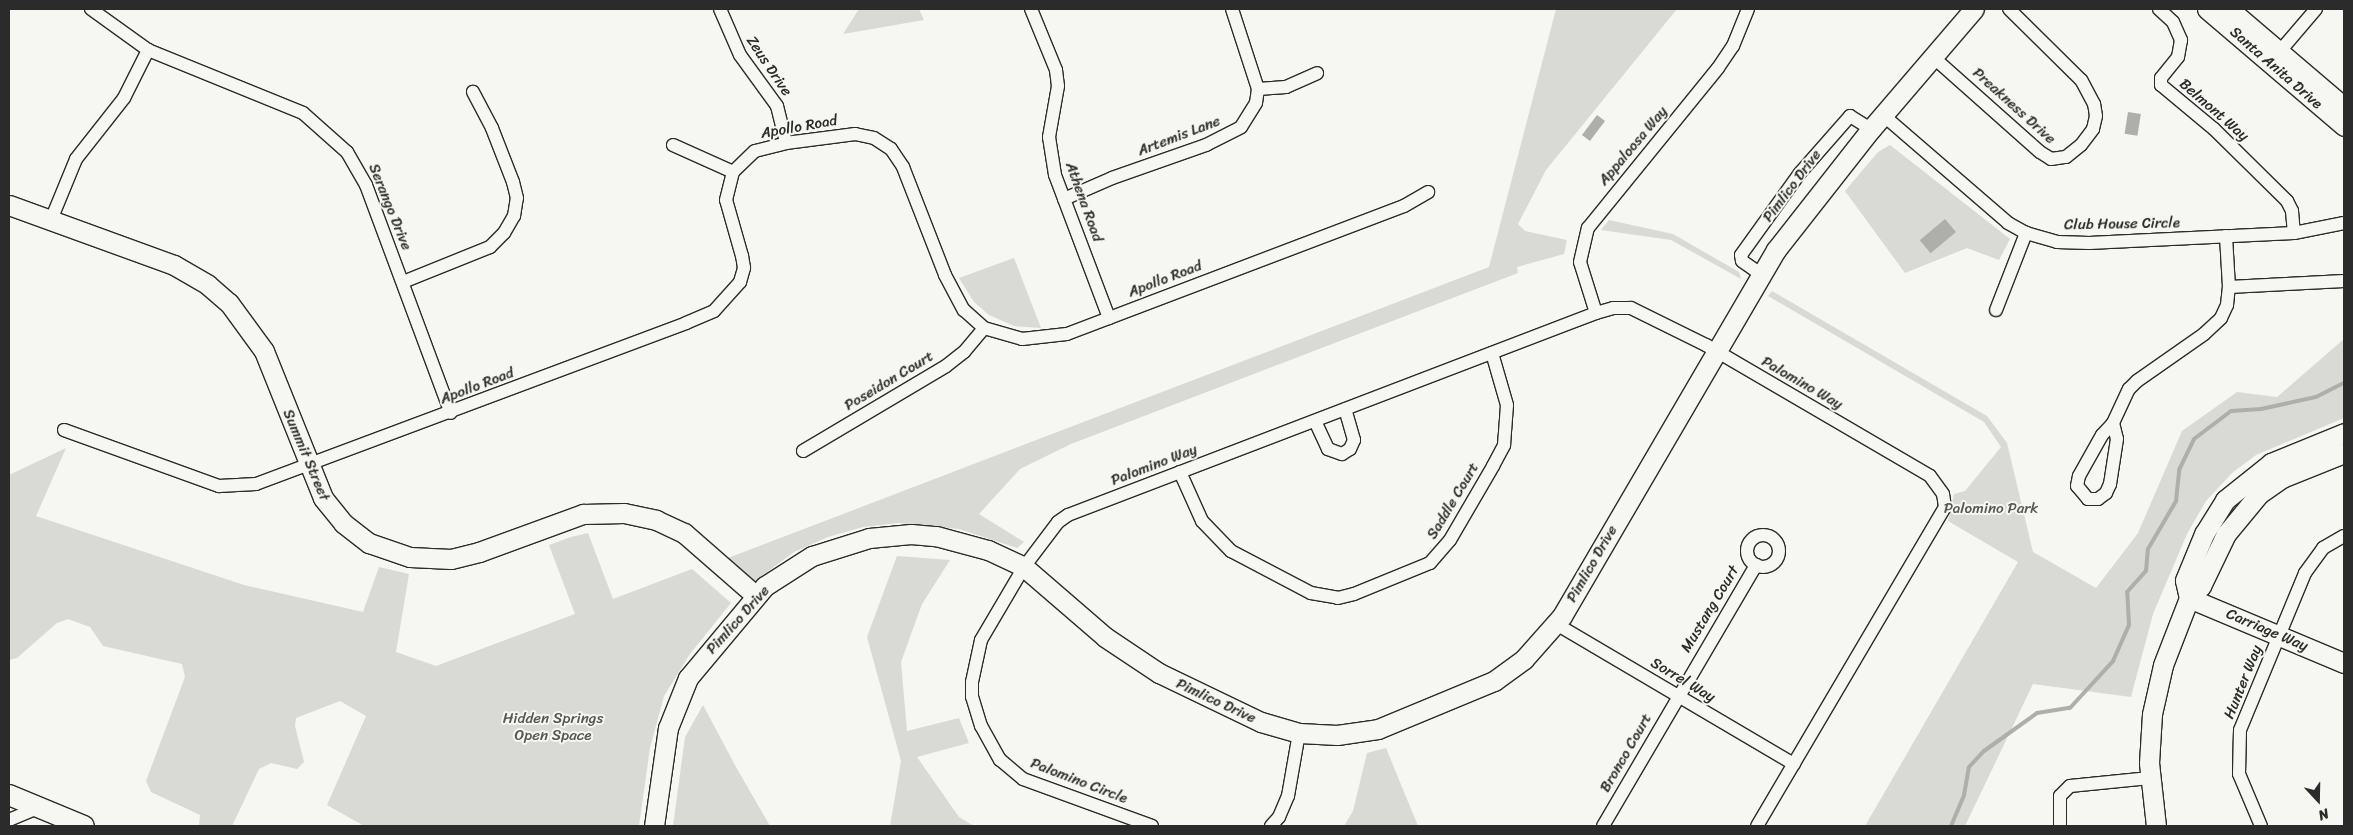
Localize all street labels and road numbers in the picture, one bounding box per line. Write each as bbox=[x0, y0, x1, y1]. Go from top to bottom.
street label: Santa Anita Drive bbox=[2226, 23, 2326, 113]
street label: Zeus Drive bbox=[742, 33, 796, 99]
street label: Preakness Drive bbox=[1969, 64, 2059, 148]
street label: Belmont Way bbox=[2176, 75, 2252, 145]
street label: Appaloosa Way bbox=[1595, 103, 1671, 189]
street label: Apollo Road bbox=[759, 111, 839, 143]
street label: Artemis Lane bbox=[1135, 112, 1223, 160]
street label: Pimlico Drive bbox=[1759, 146, 1825, 226]
street label: Athena Road bbox=[1061, 160, 1107, 244]
street label: Serango Drive bbox=[364, 161, 416, 253]
street label: Club House Circle bbox=[2063, 214, 2181, 234]
street label: Apollo Road bbox=[1126, 257, 1204, 301]
street label: Poseidon Court bbox=[841, 347, 937, 415]
street label: Palomino Way bbox=[1758, 353, 1846, 413]
street label: Apollo Road bbox=[438, 364, 516, 408]
street label: Summit Street bbox=[279, 406, 333, 504]
street label: Palomino Way bbox=[1108, 440, 1200, 490]
street label: Saddle Court bbox=[1423, 459, 1483, 543]
street label: Pimlico Drive bbox=[1563, 522, 1621, 606]
street label: Mustang Court bbox=[1677, 562, 1743, 656]
street label: Pimlico Drive bbox=[703, 582, 773, 658]
street label: Carriage Way bbox=[2223, 605, 2311, 655]
street label: Hunter Way bbox=[2220, 642, 2266, 722]
street label: Sorrel Way bbox=[1647, 654, 1719, 706]
street label: Pimlico Drive bbox=[1173, 675, 1259, 727]
street label: Bronco Court bbox=[1596, 710, 1656, 796]
street label: Palomino Circle bbox=[1028, 754, 1130, 808]

